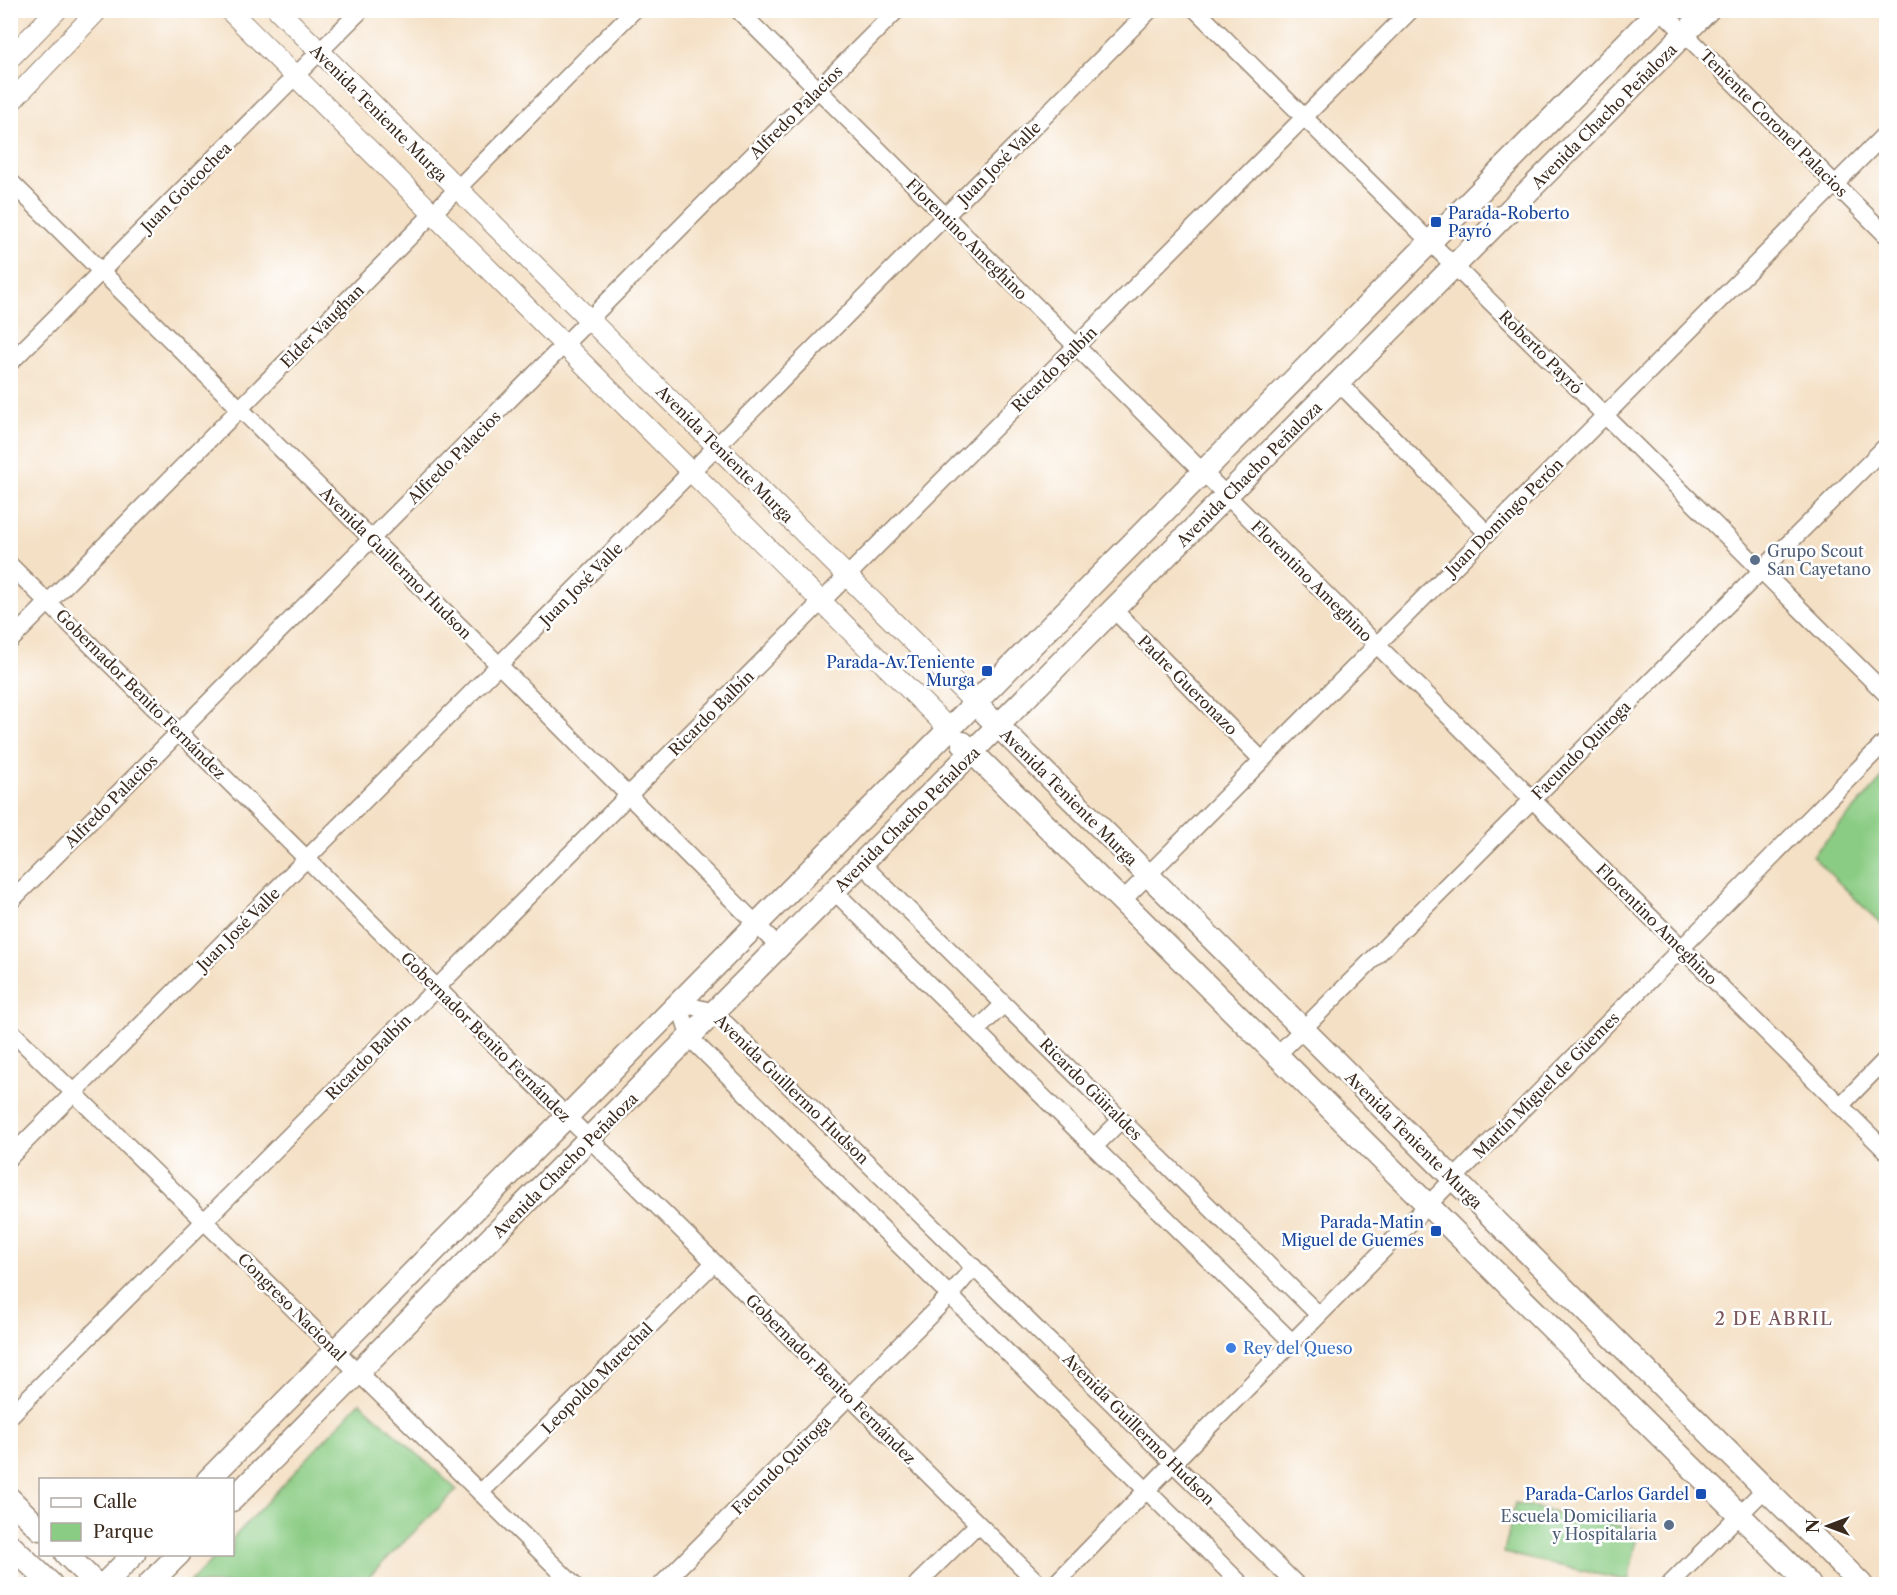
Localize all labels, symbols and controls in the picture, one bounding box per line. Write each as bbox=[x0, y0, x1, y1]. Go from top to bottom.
street label: Avenida Teniente Murga bbox=[305, 39, 452, 186]
street label: Avenida Chacho Peñaloza bbox=[1527, 39, 1681, 193]
street label: Teniente Coronel Palacios bbox=[1696, 45, 1852, 201]
street label: Alfredo Palacios bbox=[745, 61, 847, 163]
street label: Juan José Valle bbox=[951, 117, 1045, 211]
street label: Juan Goicochea bbox=[134, 137, 236, 239]
street label: Florentino Ameghino bbox=[902, 174, 1032, 304]
place label: Parada-Roberto Payró bbox=[1448, 203, 1570, 241]
marker: Parada-Roberto Payró bbox=[1429, 215, 1443, 229]
street label: Elder Vaughan bbox=[276, 280, 368, 372]
street label: Roberto Payró bbox=[1495, 306, 1587, 398]
street label: Ricardo Balbín bbox=[1007, 322, 1101, 416]
street label: Avenida Teniente Murga bbox=[651, 380, 798, 527]
street label: Avenida Chacho Peñaloza bbox=[1172, 397, 1326, 551]
street label: Alfredo Palacios bbox=[403, 406, 505, 508]
street label: Juan Domingo Perón bbox=[1439, 454, 1567, 582]
street label: Avenida Guillermo Hudson bbox=[315, 482, 476, 643]
street label: Florentino Ameghino bbox=[1247, 516, 1377, 646]
street label: Juan José Valle bbox=[533, 538, 627, 632]
place label: Grupo Scout San Cayetano bbox=[1767, 541, 1871, 579]
marker: Grupo Scout San Cayetano bbox=[1748, 553, 1762, 567]
street label: Gobernador Benito Fernández bbox=[52, 605, 230, 783]
street label: Padre Gueronazo bbox=[1134, 631, 1242, 739]
place label: Parada-Av.Teniente Murga bbox=[826, 652, 976, 690]
marker: Parada-Av.Teniente Murga bbox=[980, 664, 994, 678]
street label: Ricardo Balbín bbox=[664, 666, 758, 760]
street label: Facundo Quiroga bbox=[1527, 696, 1635, 804]
street label: Avenida Teniente Murga bbox=[995, 723, 1142, 870]
street label: Avenida Chacho Peñaloza bbox=[830, 742, 984, 896]
street label: Alfredo Palacios bbox=[60, 750, 162, 852]
street label: Florentino Ameghino bbox=[1592, 859, 1722, 989]
street label: Juan José Valle bbox=[190, 883, 284, 977]
street label: Gobernador Benito Fernández bbox=[397, 948, 575, 1126]
street label: Martín Miguel de Güemes bbox=[1469, 1008, 1623, 1162]
street label: Avenida Guillermo Hudson bbox=[710, 1009, 873, 1168]
street label: Ricardo Balbín bbox=[321, 1010, 415, 1104]
street label: Ricardo Güiraldes bbox=[1036, 1034, 1146, 1144]
street label: Avenida Teniente Murga bbox=[1340, 1066, 1487, 1213]
street label: Avenida Chacho Peñaloza bbox=[488, 1088, 642, 1242]
place label: Parada-Matin Miguel de Guemes bbox=[1281, 1212, 1424, 1250]
marker: Parada-Matin Miguel de Guemes bbox=[1429, 1224, 1443, 1238]
street label: Congreso Nacional bbox=[234, 1249, 350, 1365]
street label: Gobernador Benito Fernández bbox=[742, 1290, 920, 1468]
district label: 2 DE ABRIL bbox=[1715, 1308, 1833, 1330]
street label: Leopoldo Marechal bbox=[537, 1318, 657, 1438]
place label: Rey del Queso bbox=[1243, 1338, 1353, 1358]
marker: Rey del Queso bbox=[1224, 1341, 1238, 1355]
street label: Avenida Guillermo Hudson bbox=[1058, 1348, 1219, 1509]
street label: Facundo Quiroga bbox=[727, 1411, 835, 1519]
legend bbox=[39, 1478, 234, 1556]
place label: Parada-Carlos Gardel bbox=[1525, 1484, 1689, 1504]
marker: Parada-Carlos Gardel bbox=[1694, 1487, 1708, 1501]
text: Calle bbox=[93, 1491, 137, 1513]
north arrow bbox=[1798, 1496, 1858, 1556]
place label: Escuela Domiciliaria y Hospitalaria bbox=[1501, 1506, 1658, 1544]
marker: Escuela Domiciliaria y Hospitalaria bbox=[1662, 1518, 1676, 1532]
text: N bbox=[1803, 1519, 1823, 1533]
text: Parque bbox=[93, 1521, 154, 1543]

